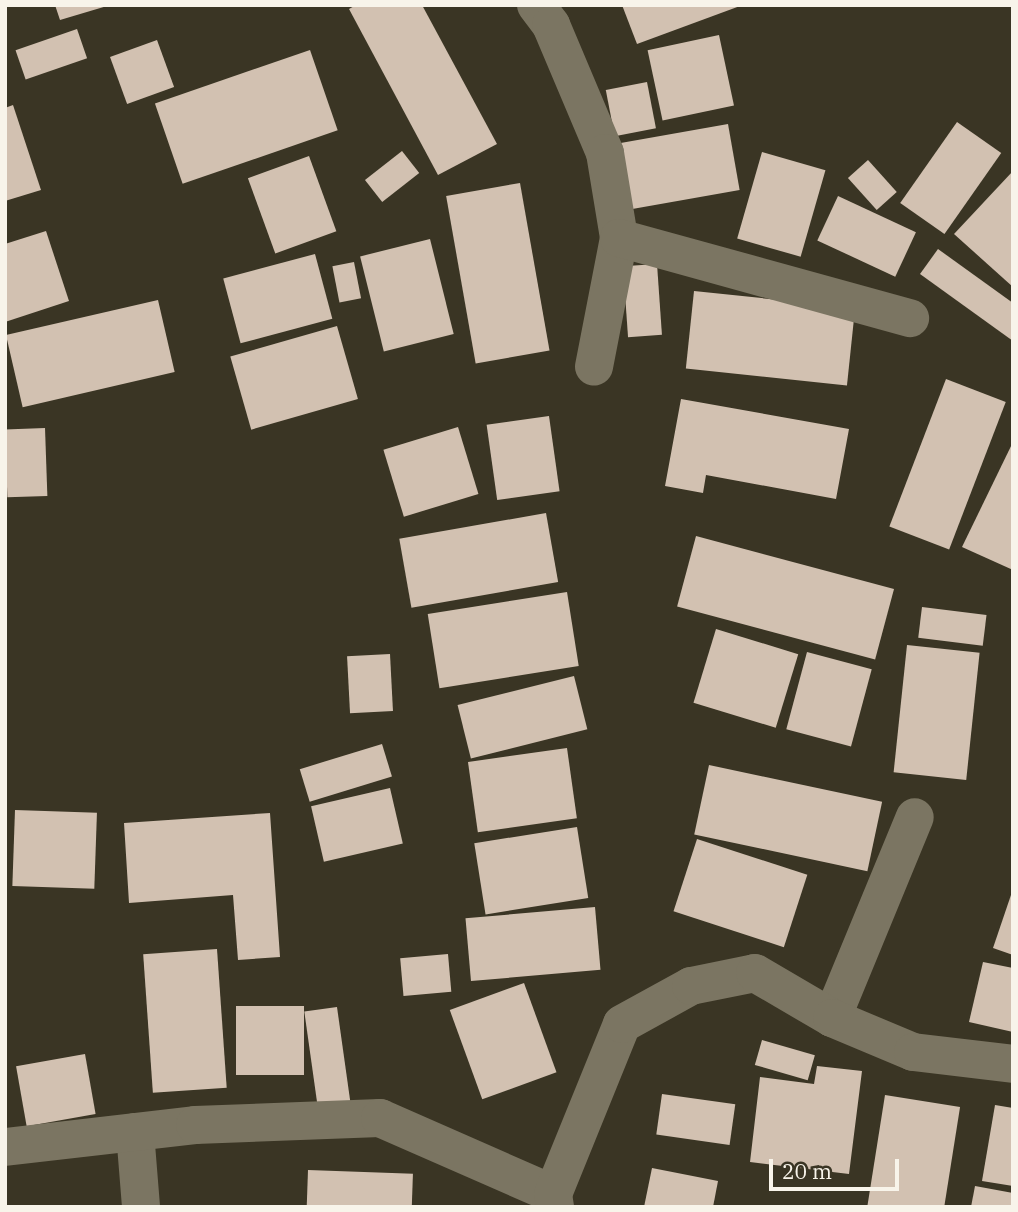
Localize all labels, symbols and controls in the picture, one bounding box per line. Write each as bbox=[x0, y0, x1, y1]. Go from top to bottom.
scale bar bbox=[773, 1146, 902, 1190]
text: 20 m bbox=[782, 1157, 832, 1185]

